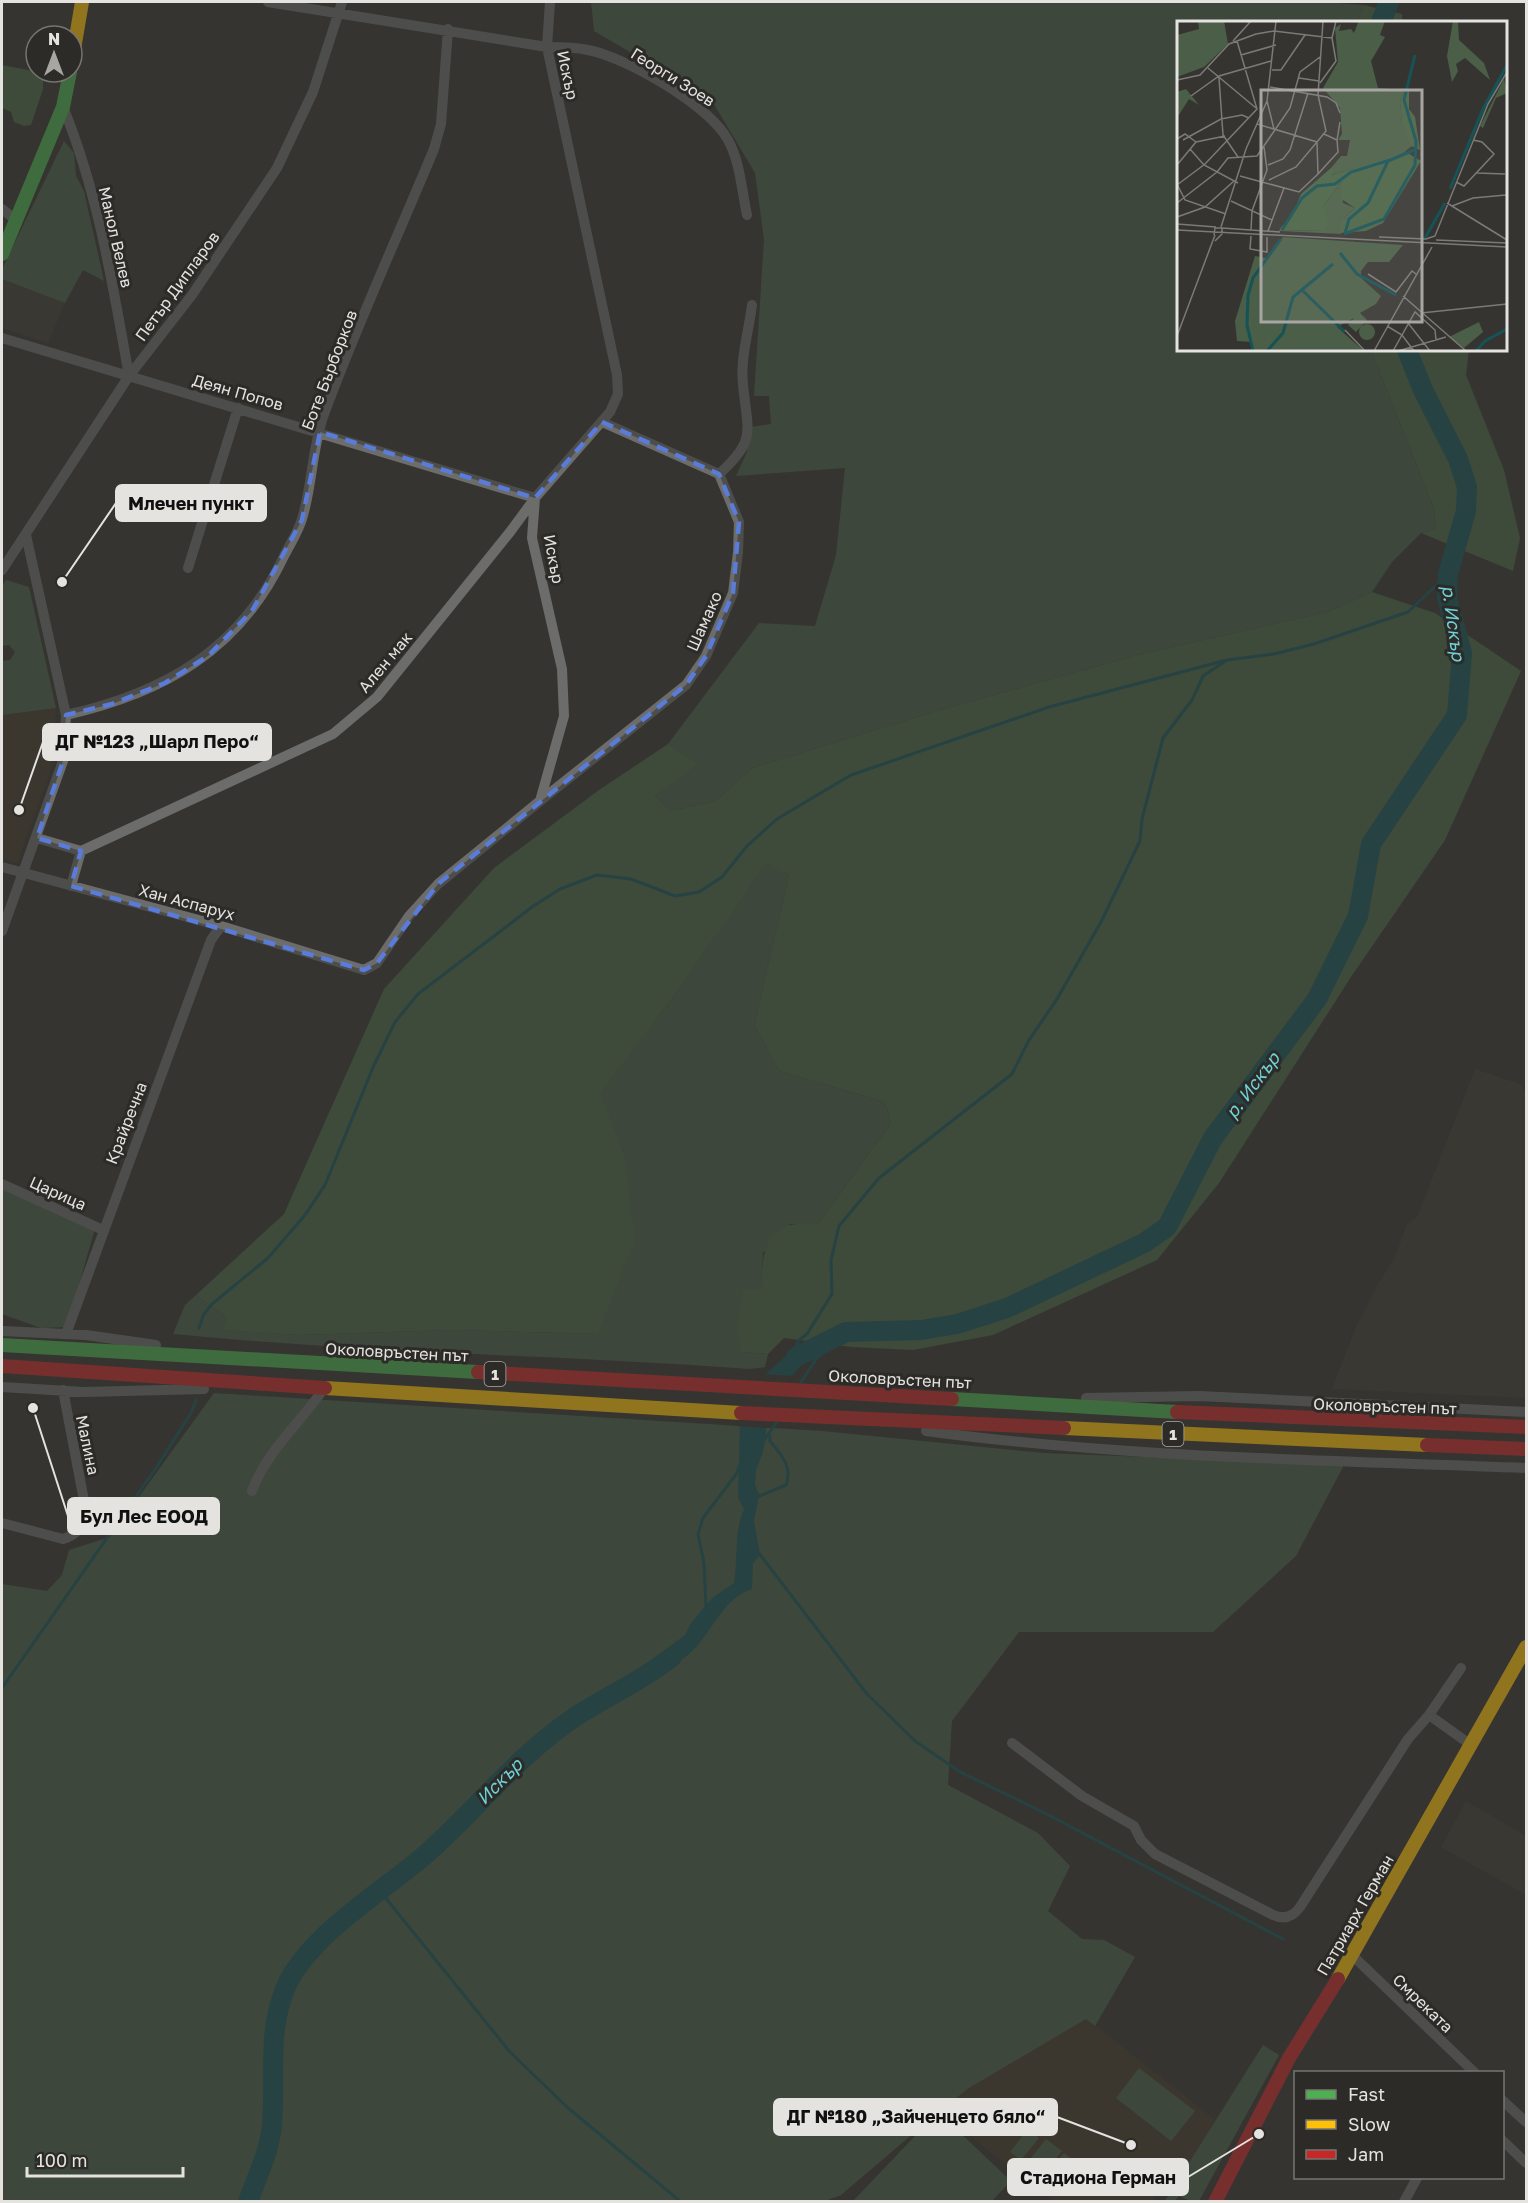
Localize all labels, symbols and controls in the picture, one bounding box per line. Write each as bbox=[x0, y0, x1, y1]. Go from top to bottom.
inset map bbox=[1177, 21, 1507, 351]
north arrow bbox=[24, 24, 84, 84]
text: N bbox=[48, 29, 60, 49]
street label: Георги Зоев bbox=[627, 43, 719, 111]
street label: Искър bbox=[553, 49, 583, 101]
street label: Манол Велев bbox=[95, 185, 137, 289]
street label: Петър Дипларов bbox=[130, 227, 224, 345]
street label: Боте Бърборков bbox=[297, 307, 361, 433]
street label: Деян Попов bbox=[190, 369, 286, 415]
callout: Млечен пункт bbox=[116, 485, 266, 521]
text: Млечен пункт bbox=[128, 492, 254, 514]
street label: Искър bbox=[539, 533, 569, 585]
water label: р. Искър bbox=[1438, 584, 1470, 664]
street label: Шамако bbox=[682, 588, 726, 654]
street label: Ален мак bbox=[354, 628, 416, 696]
callout: ДГ №123 „Шарл Перо“ bbox=[43, 724, 271, 760]
text: ДГ №123 „Шарл Перо“ bbox=[55, 730, 259, 752]
street label: Хан Аспарух bbox=[137, 880, 237, 924]
water label: р. Искър bbox=[1220, 1046, 1285, 1122]
street label: Крайречна bbox=[101, 1079, 151, 1167]
street label: Царица bbox=[27, 1172, 89, 1214]
street label: Околовръстен път bbox=[325, 1338, 469, 1366]
road number: 1 bbox=[484, 1362, 506, 1386]
street label: Околовръстен път bbox=[828, 1365, 972, 1393]
street label: Околовръстен път bbox=[1313, 1394, 1457, 1419]
street label: Малина bbox=[72, 1413, 104, 1477]
road number: 1 bbox=[1162, 1422, 1184, 1446]
callout: Бул Лес ЕООД bbox=[68, 1498, 219, 1534]
text: Бул Лес ЕООД bbox=[80, 1505, 208, 1527]
water label: Искър bbox=[471, 1752, 528, 1809]
street label: Патриарх Герман bbox=[1312, 1851, 1398, 1979]
street label: Смреката bbox=[1389, 1969, 1457, 2037]
legend bbox=[1294, 2071, 1504, 2179]
text: Fast bbox=[1348, 2083, 1385, 2105]
callout: ДГ №180 „Зайченцето бяло“ bbox=[774, 2099, 1057, 2135]
text: ДГ №180 „Зайченцето бяло“ bbox=[787, 2105, 1045, 2127]
text: Slow bbox=[1348, 2113, 1391, 2135]
scale bar bbox=[27, 2140, 183, 2178]
text: Jam bbox=[1348, 2143, 1384, 2165]
text: 100 m bbox=[36, 2149, 87, 2171]
callout: Стадиона Герман bbox=[1008, 2159, 1188, 2195]
text: Стадиона Герман bbox=[1020, 2166, 1176, 2188]

